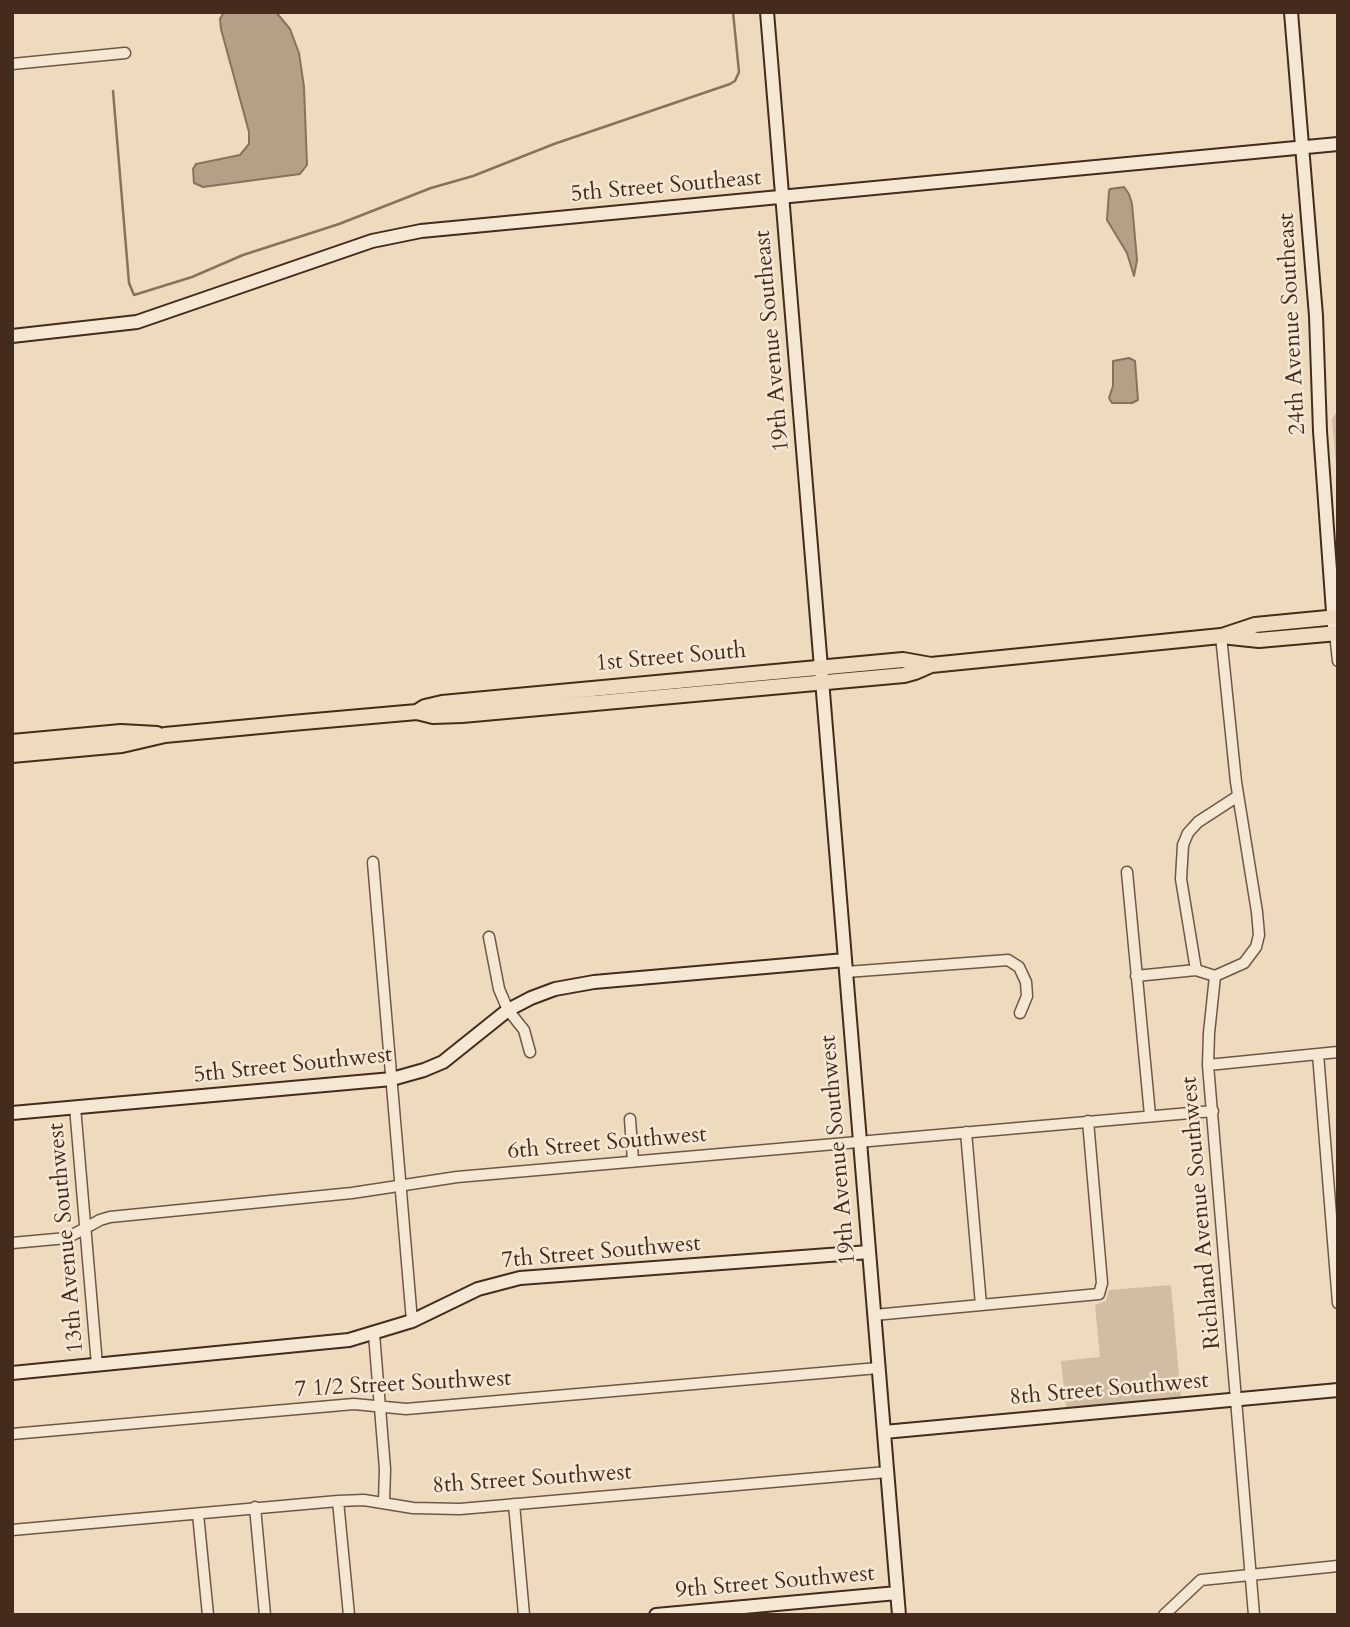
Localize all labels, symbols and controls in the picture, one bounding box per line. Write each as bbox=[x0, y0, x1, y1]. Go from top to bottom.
street label: 5th Street Southeast bbox=[570, 165, 762, 209]
street label: 24th Avenue Southeast bbox=[1273, 212, 1313, 436]
street label: 19th Avenue Southeast bbox=[750, 229, 796, 453]
street label: 1st Street South bbox=[595, 638, 747, 678]
street label: 19th Avenue Southwest bbox=[815, 1034, 863, 1266]
street label: 5th Street Southwest bbox=[192, 1042, 394, 1090]
street label: Richland Avenue Southwest bbox=[1176, 1075, 1228, 1351]
street label: 13th Avenue Southwest bbox=[43, 1122, 91, 1354]
street label: 6th Street Southwest bbox=[506, 1122, 708, 1166]
street label: 7th Street Southwest bbox=[500, 1231, 702, 1275]
street label: 7 1/2 Street Southwest bbox=[294, 1366, 512, 1404]
street label: 8th Street Southwest bbox=[1008, 1368, 1210, 1412]
street label: 8th Street Southwest bbox=[431, 1459, 633, 1501]
street label: 9th Street Southwest bbox=[674, 1561, 876, 1605]

